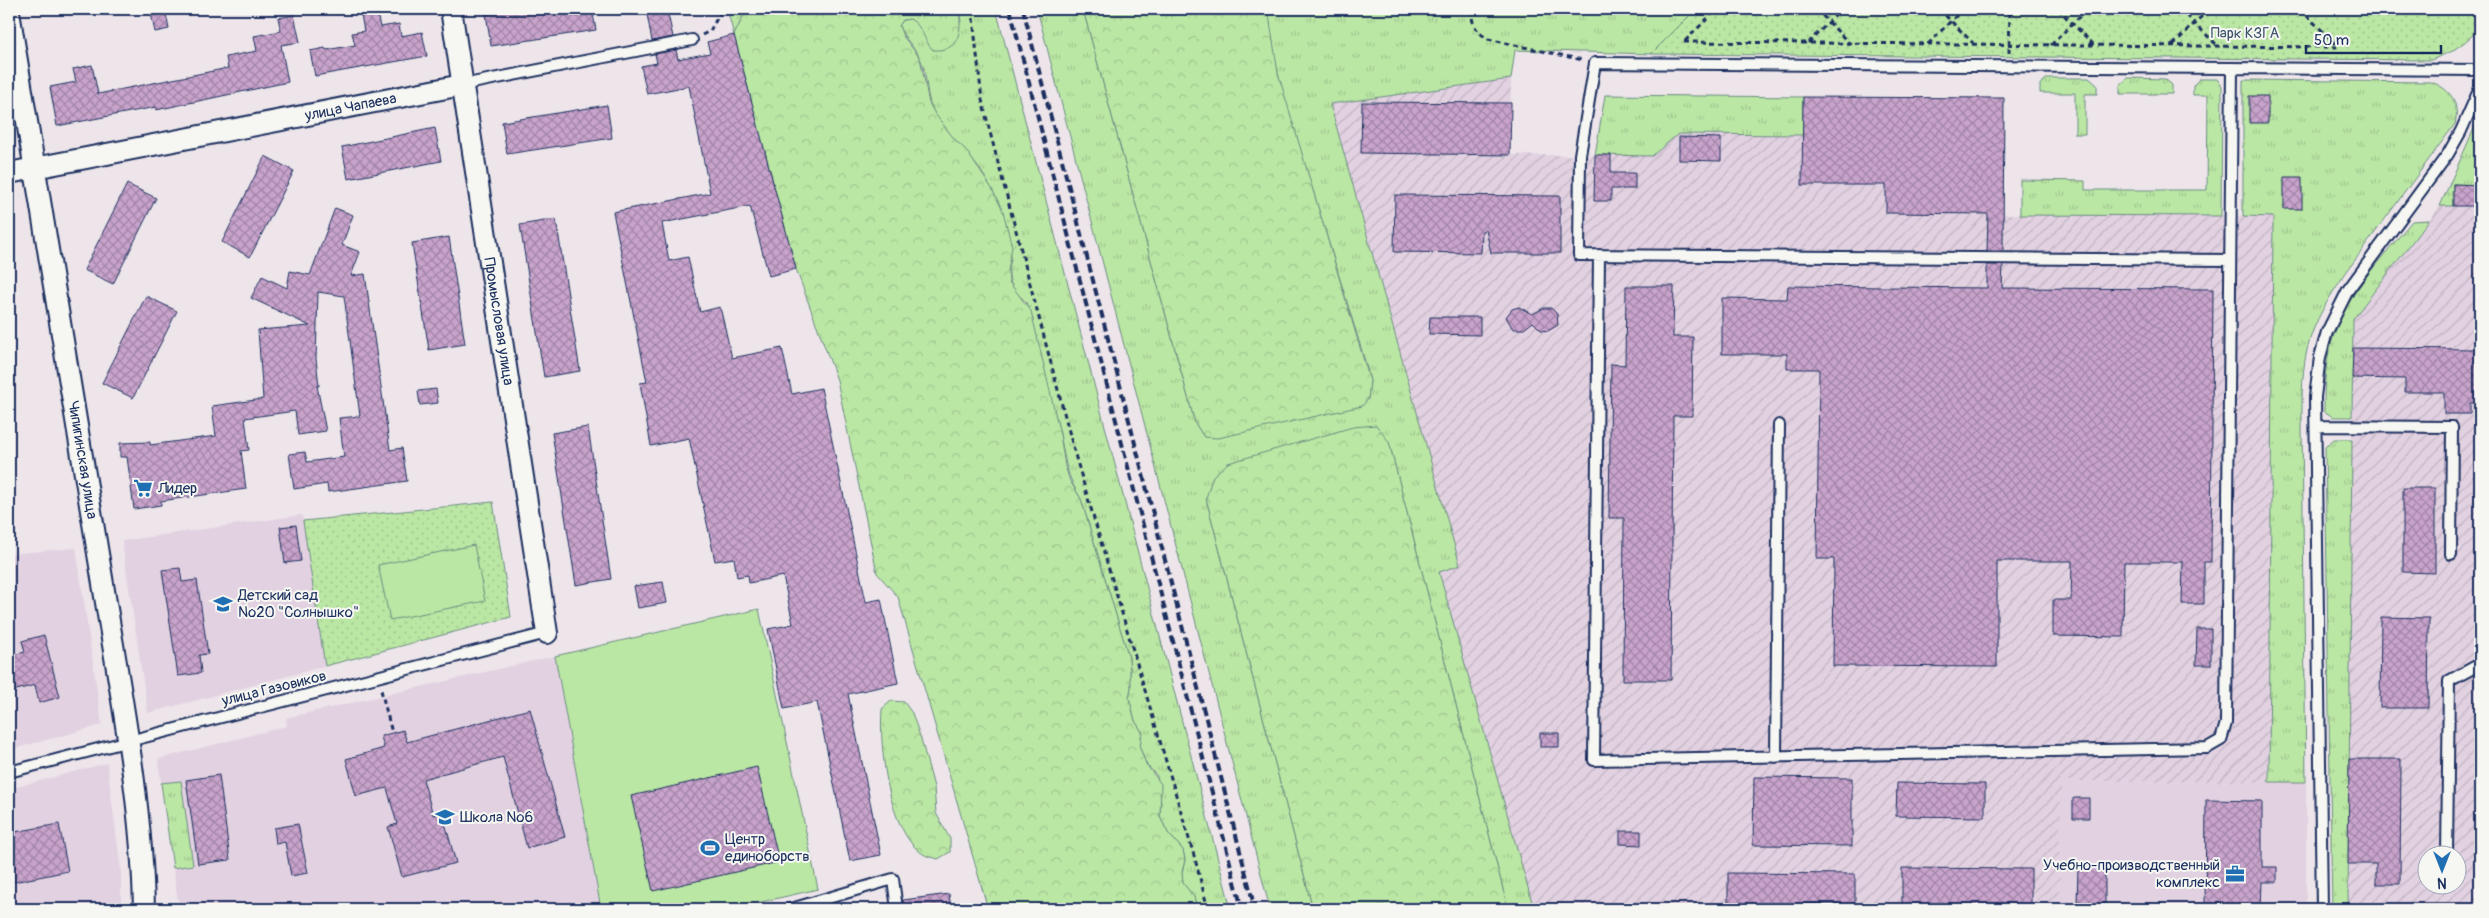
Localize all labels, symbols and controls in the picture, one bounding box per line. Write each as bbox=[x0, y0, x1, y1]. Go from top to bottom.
scale bar bbox=[2306, 22, 2442, 54]
park label: Парк КЗГА bbox=[2211, 24, 2280, 43]
text: 50 m bbox=[2314, 31, 2349, 50]
street label: улица Чапаева bbox=[302, 89, 398, 126]
street label: Промысловая улица bbox=[479, 256, 518, 387]
street label: Чипигинская улица bbox=[63, 400, 102, 520]
supermarket icon: Лидер bbox=[132, 477, 154, 499]
place label: Лидер bbox=[157, 479, 197, 498]
place label: Детский сад №20 "Солнышко" bbox=[237, 586, 359, 622]
school or university icon: Детский сад №20 "Солнышко" bbox=[212, 593, 234, 615]
street label: улица Газовиков bbox=[219, 666, 328, 711]
school or university icon: Школа №6 bbox=[434, 806, 456, 828]
place label: Школа №6 bbox=[460, 808, 533, 827]
place label: Центр единоборств bbox=[725, 830, 810, 866]
sports icon: Центр единоборств bbox=[699, 837, 721, 859]
north arrow bbox=[2416, 846, 2466, 896]
place label: Учебно-производственный комплекс bbox=[2043, 856, 2220, 892]
office icon: Учебно-производственный комплекс bbox=[2224, 863, 2246, 885]
text: N bbox=[2437, 874, 2447, 891]

